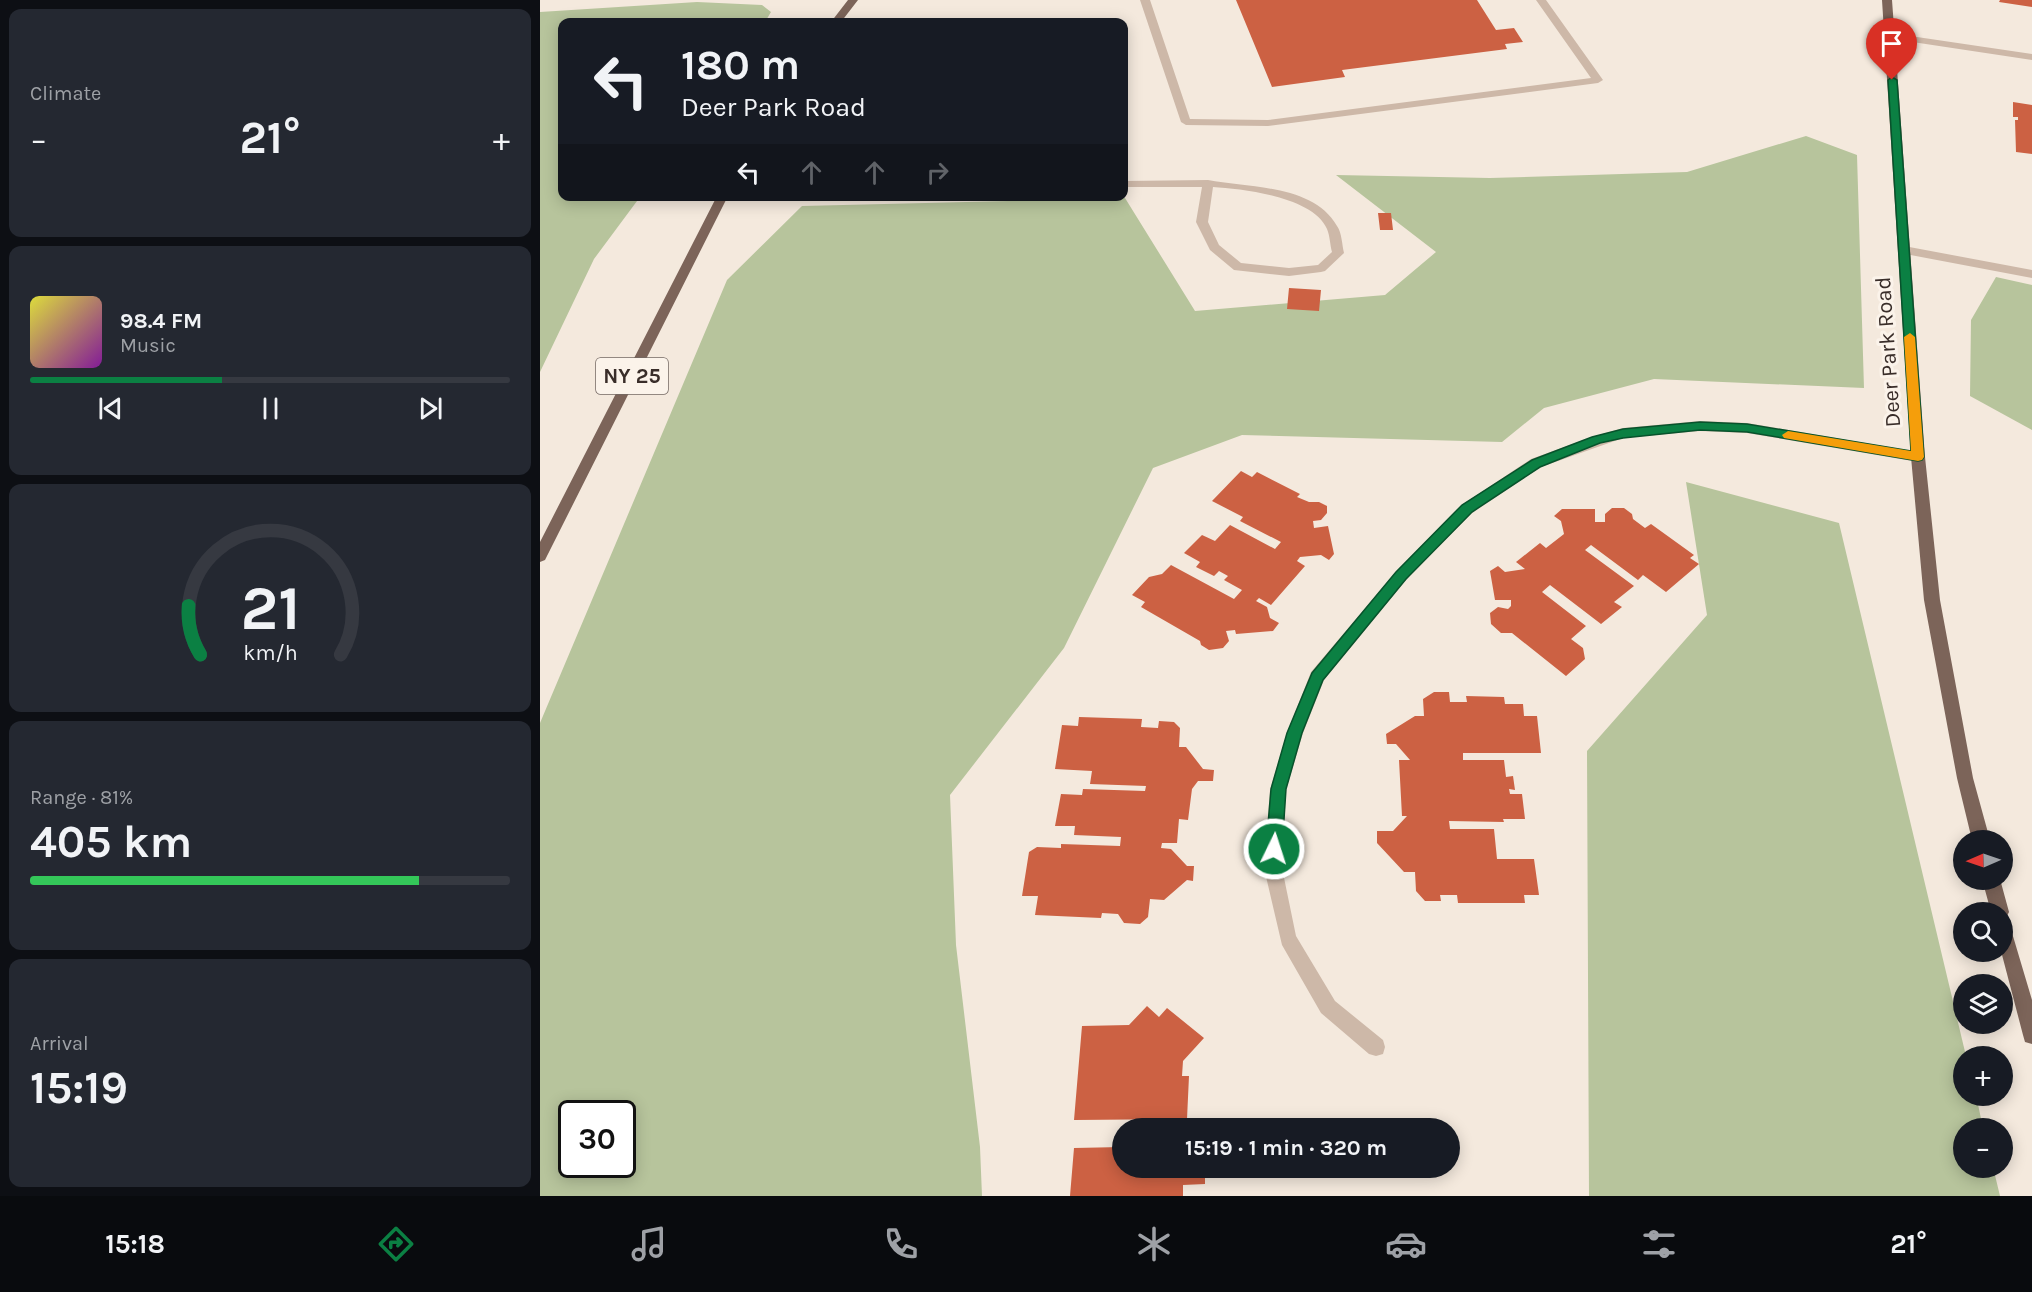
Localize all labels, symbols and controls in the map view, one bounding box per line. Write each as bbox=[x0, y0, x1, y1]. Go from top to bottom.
pin bbox=[1866, 18, 1917, 80]
icon: arrive bbox=[1875, 27, 1908, 60]
text: 180 m bbox=[681, 40, 800, 90]
icon: left bbox=[582, 42, 660, 120]
text: Climate bbox=[30, 82, 101, 105]
text: Deer Park Road bbox=[681, 91, 866, 123]
text: 21° bbox=[240, 112, 300, 164]
text: − bbox=[30, 120, 47, 158]
text: + bbox=[493, 120, 510, 158]
icon: left bbox=[732, 156, 765, 189]
icon: ahead bbox=[795, 156, 828, 189]
icon: ahead bbox=[858, 156, 891, 189]
icon: right bbox=[921, 156, 954, 189]
street label: Deer Park Road bbox=[1870, 276, 1906, 428]
text: 98.4 FM bbox=[120, 308, 202, 334]
text: Music bbox=[120, 334, 176, 357]
road number: NY 25 bbox=[596, 358, 668, 394]
icon: previous bbox=[94, 392, 127, 425]
icon: pause bbox=[254, 392, 287, 425]
icon: next bbox=[414, 392, 447, 425]
text: 21 bbox=[240, 572, 300, 645]
text: km/h bbox=[243, 640, 297, 665]
text: Range · 81% bbox=[30, 786, 133, 809]
text: 405 km bbox=[30, 816, 192, 868]
position arrow bbox=[1242, 817, 1306, 881]
north arrow bbox=[1953, 830, 2013, 890]
map controls bbox=[1953, 830, 2013, 1178]
button: search bbox=[1953, 902, 2013, 962]
button: layers bbox=[1953, 974, 2013, 1034]
text: Arrival bbox=[30, 1032, 89, 1055]
button: + bbox=[1953, 1046, 2013, 1106]
text: 15:19 bbox=[30, 1062, 128, 1114]
speed limit sign: 30 bbox=[558, 1100, 636, 1178]
button: − bbox=[1953, 1118, 2013, 1178]
text: 15:19 · 1 min · 320 m bbox=[1185, 1135, 1387, 1161]
icon: directions bbox=[375, 1223, 417, 1265]
icon: music bbox=[628, 1223, 670, 1265]
icon: phone bbox=[880, 1223, 922, 1265]
icon: climate bbox=[1133, 1223, 1175, 1265]
icon: car bbox=[1385, 1223, 1427, 1265]
icon: filters bbox=[1638, 1223, 1680, 1265]
text: 15:18 bbox=[105, 1228, 165, 1260]
text: 21° bbox=[1890, 1228, 1927, 1260]

